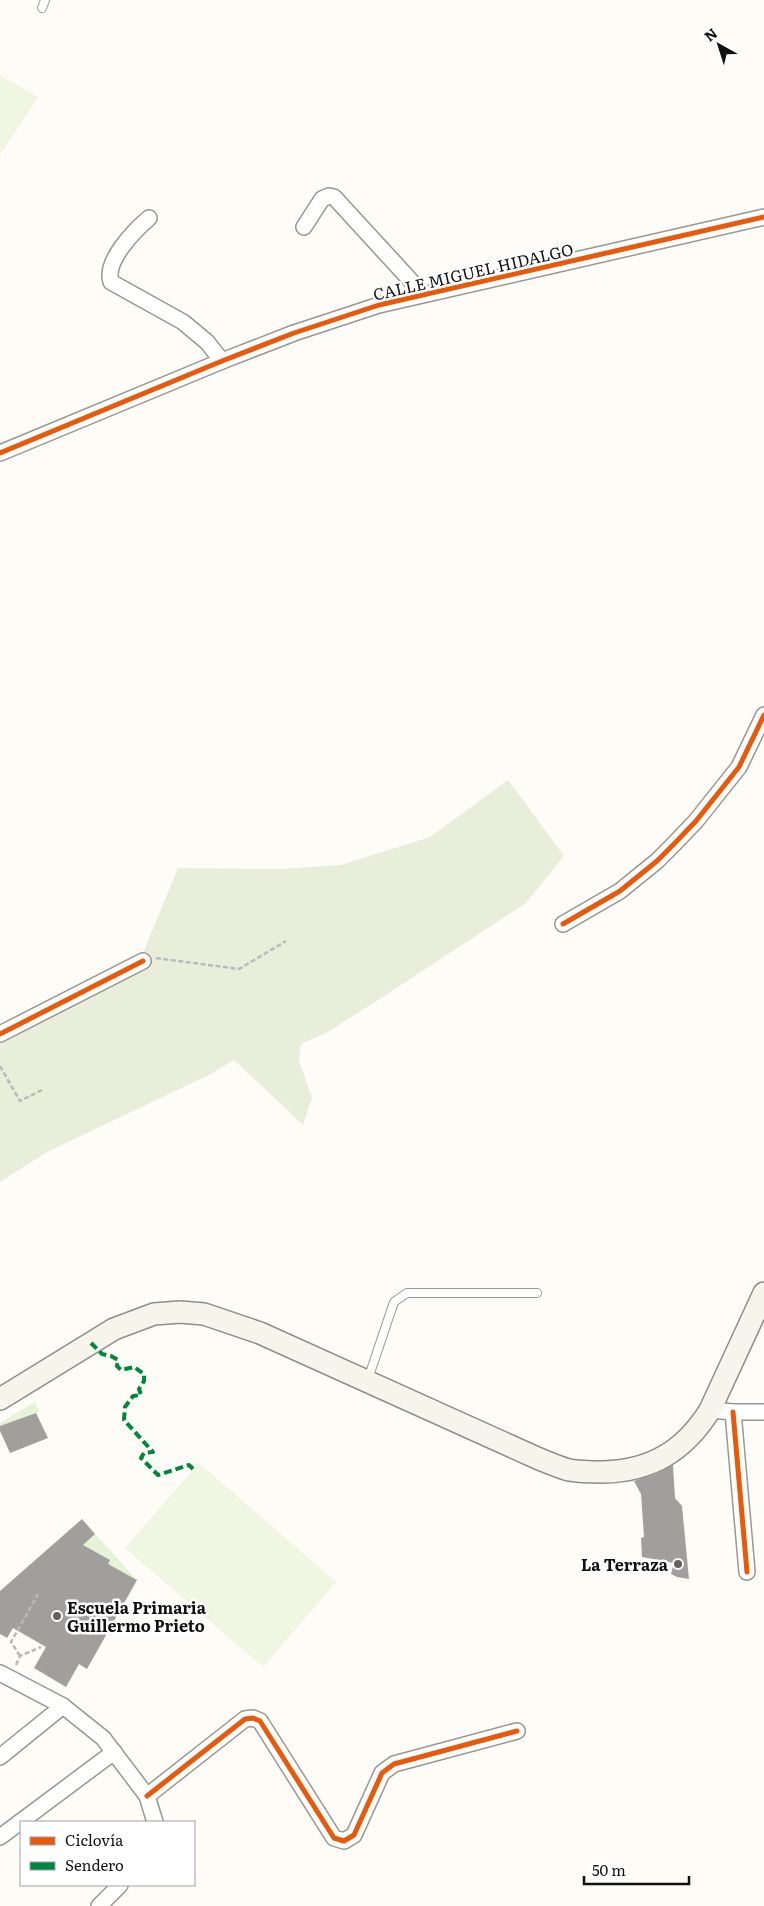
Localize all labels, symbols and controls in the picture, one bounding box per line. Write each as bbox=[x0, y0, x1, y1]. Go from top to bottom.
north arrow bbox=[694, 20, 744, 70]
text: N bbox=[699, 22, 721, 46]
street label: CALLE MIGUEL HIDALGO bbox=[370, 236, 576, 306]
place label: La Terraza bbox=[581, 1552, 669, 1576]
marker: La Terraza bbox=[672, 1558, 684, 1570]
place label: Escuela Primaria Guillermo Prieto bbox=[67, 1595, 207, 1637]
marker: Escuela Primaria Guillermo Prieto bbox=[51, 1610, 63, 1622]
legend bbox=[20, 1821, 195, 1886]
text: Ciclovía bbox=[65, 1828, 124, 1851]
text: Sendero bbox=[65, 1853, 124, 1876]
scale bar bbox=[584, 1854, 689, 1886]
text: 50 m bbox=[592, 1858, 626, 1881]

